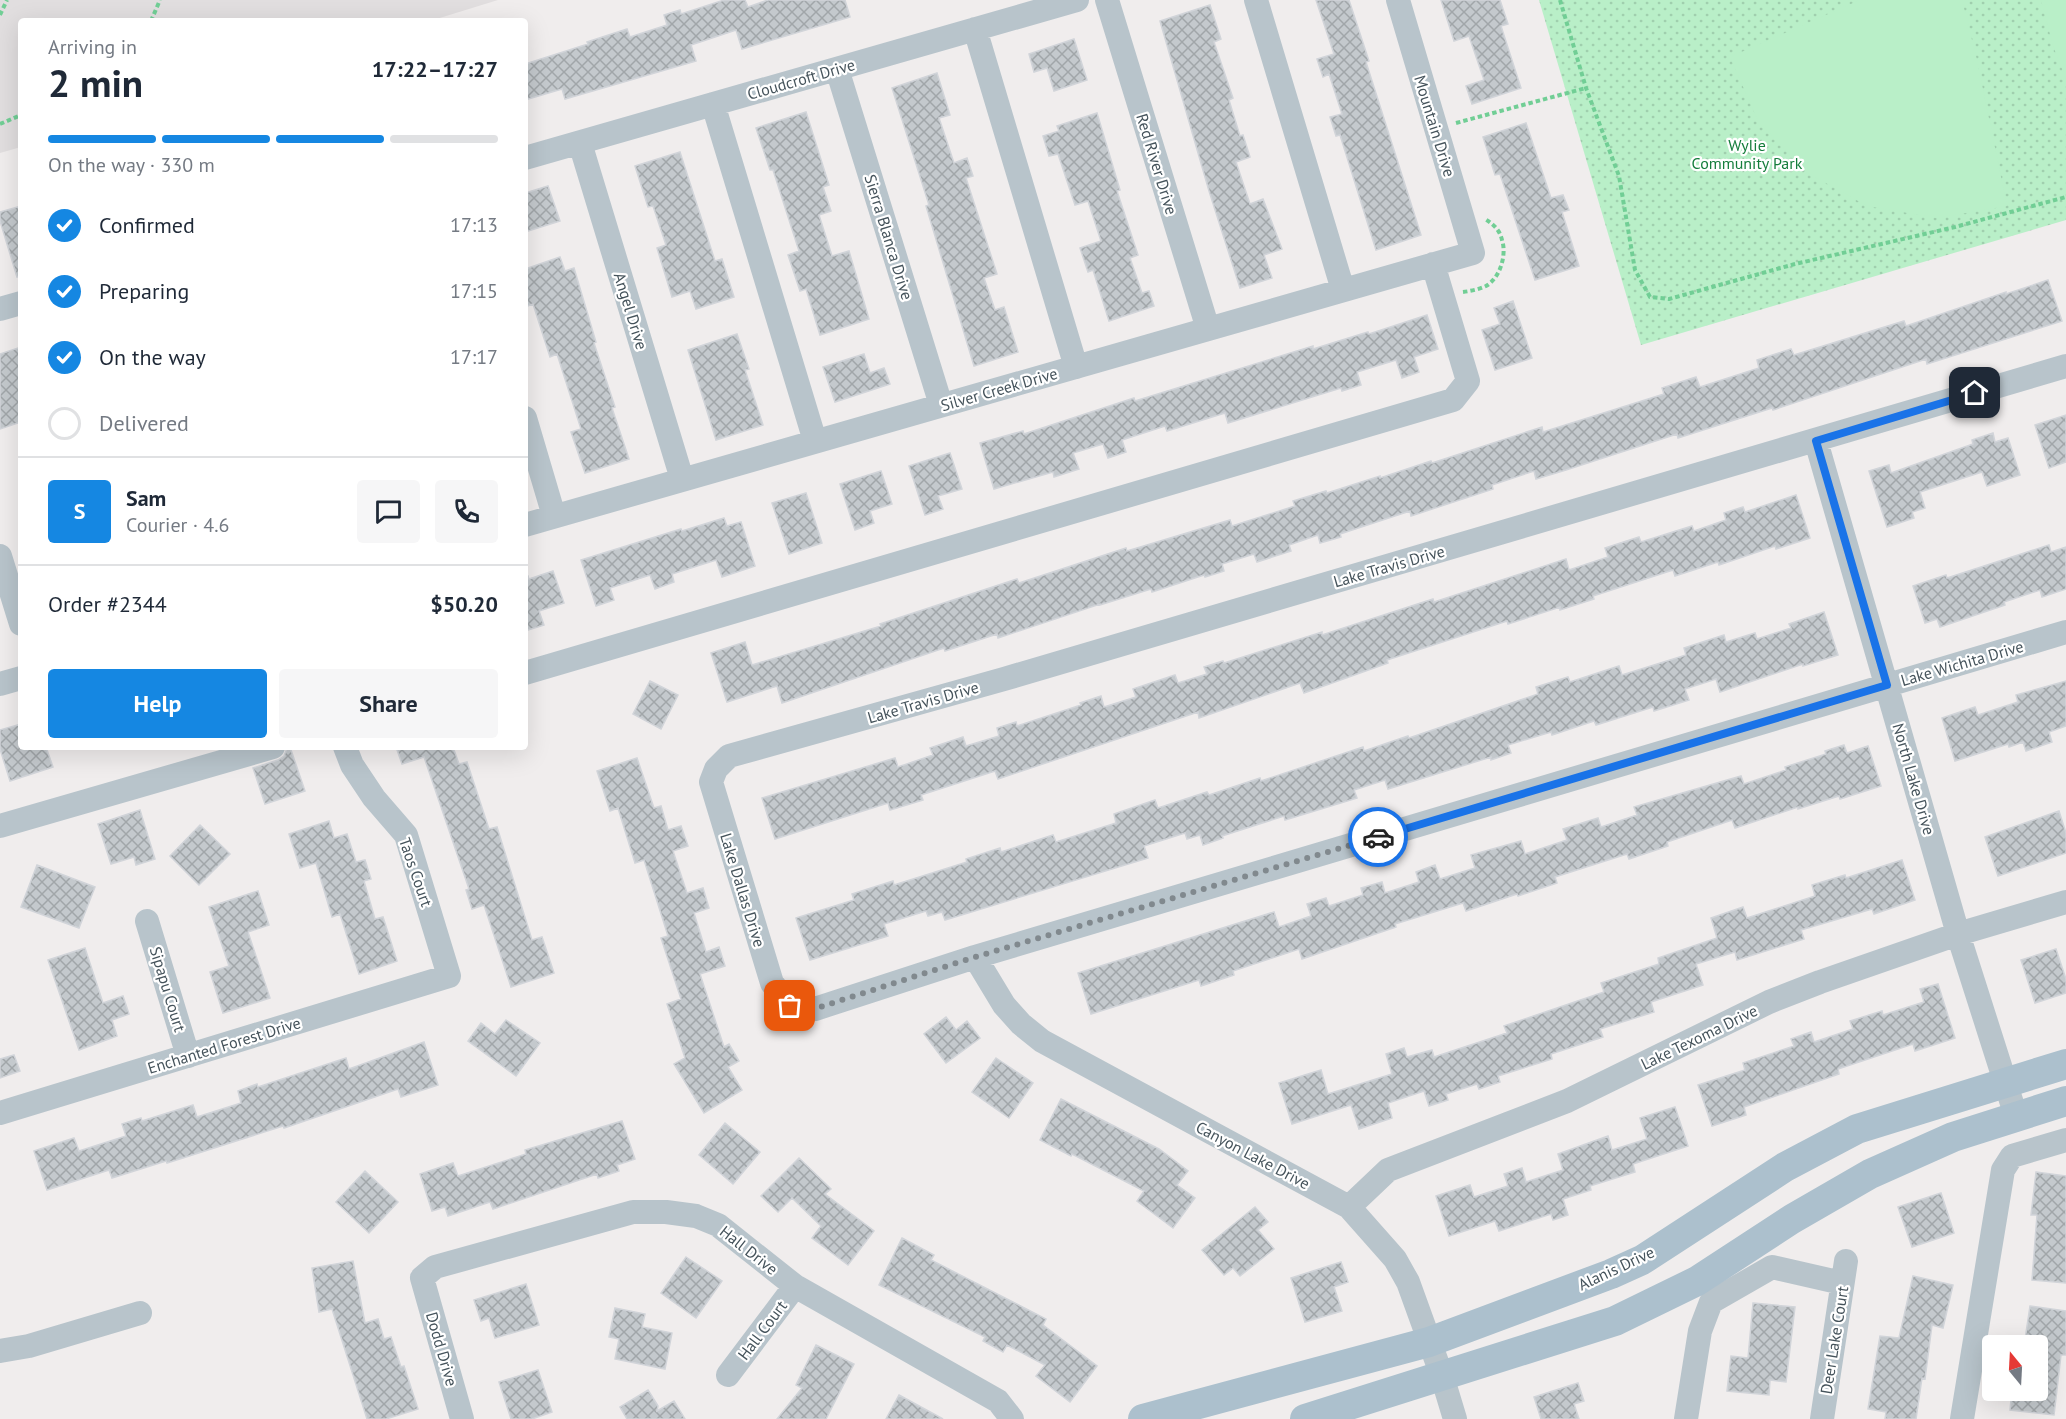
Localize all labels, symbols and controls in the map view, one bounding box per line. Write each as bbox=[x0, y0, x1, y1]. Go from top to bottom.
text: Arriving in bbox=[48, 34, 137, 60]
street label: Cloudcroft Drive bbox=[745, 54, 857, 104]
text: 17:22–17:27 bbox=[372, 55, 498, 83]
text: 2 min bbox=[48, 57, 143, 108]
street label: Mountain Drive bbox=[1410, 73, 1460, 179]
street label: Red River Drive bbox=[1132, 111, 1182, 217]
park label: Wylie Community Park bbox=[1692, 135, 1803, 173]
text: On the way · 330 m bbox=[48, 152, 215, 178]
street label: Sierra Blanca Drive bbox=[860, 172, 918, 302]
icon: check bbox=[48, 209, 81, 242]
text: Confirmed bbox=[99, 211, 195, 239]
text: 17:13 bbox=[450, 212, 498, 238]
street label: Angel Drive bbox=[610, 270, 652, 352]
icon: check bbox=[48, 275, 81, 308]
text: Preparing bbox=[99, 277, 189, 305]
text: 17:15 bbox=[450, 278, 498, 304]
icon: check bbox=[48, 341, 81, 374]
text: On the way bbox=[99, 343, 206, 371]
text: 17:17 bbox=[450, 344, 498, 370]
street label: Silver Creek Drive bbox=[938, 363, 1060, 415]
pin bbox=[1949, 367, 2000, 418]
icon: home bbox=[1958, 376, 1991, 409]
text: Delivered bbox=[99, 409, 189, 437]
button: chat bbox=[357, 480, 420, 543]
button: phone bbox=[435, 480, 498, 543]
text: Sam bbox=[126, 484, 166, 512]
text: S bbox=[74, 497, 85, 525]
text: Courier · 4.6 bbox=[126, 512, 229, 538]
street label: Lake Travis Drive bbox=[1331, 541, 1447, 591]
text: Order #2344 bbox=[48, 590, 167, 618]
text: $50.20 bbox=[430, 590, 498, 618]
street label: Lake Wichita Drive bbox=[1898, 636, 2026, 690]
button: Help bbox=[48, 669, 267, 738]
button: Share bbox=[279, 669, 498, 738]
street label: Lake Travis Drive bbox=[865, 677, 981, 727]
street label: North Lake Drive bbox=[1888, 721, 1940, 837]
courier bbox=[1348, 807, 1408, 867]
icon: car bbox=[1362, 821, 1395, 854]
street label: Lake Dallas Drive bbox=[716, 831, 770, 949]
street label: Taos Court bbox=[395, 835, 437, 910]
street label: Sipapu Court bbox=[146, 944, 191, 1035]
pin bbox=[764, 980, 815, 1031]
icon: bag bbox=[773, 989, 806, 1022]
street label: Lake Texoma Drive bbox=[1637, 1000, 1761, 1074]
street label: Enchanted Forest Drive bbox=[145, 1012, 303, 1078]
street label: Canyon Lake Drive bbox=[1193, 1117, 1313, 1193]
street label: Hall Drive bbox=[716, 1221, 782, 1279]
street label: Alanis Drive bbox=[1575, 1242, 1657, 1294]
street label: Deer Lake Court bbox=[1816, 1284, 1853, 1395]
street label: Hall Court bbox=[733, 1296, 791, 1364]
street label: Dodd Drive bbox=[422, 1310, 462, 1388]
north arrow bbox=[1982, 1335, 2048, 1401]
map controls bbox=[1982, 1335, 2048, 1401]

